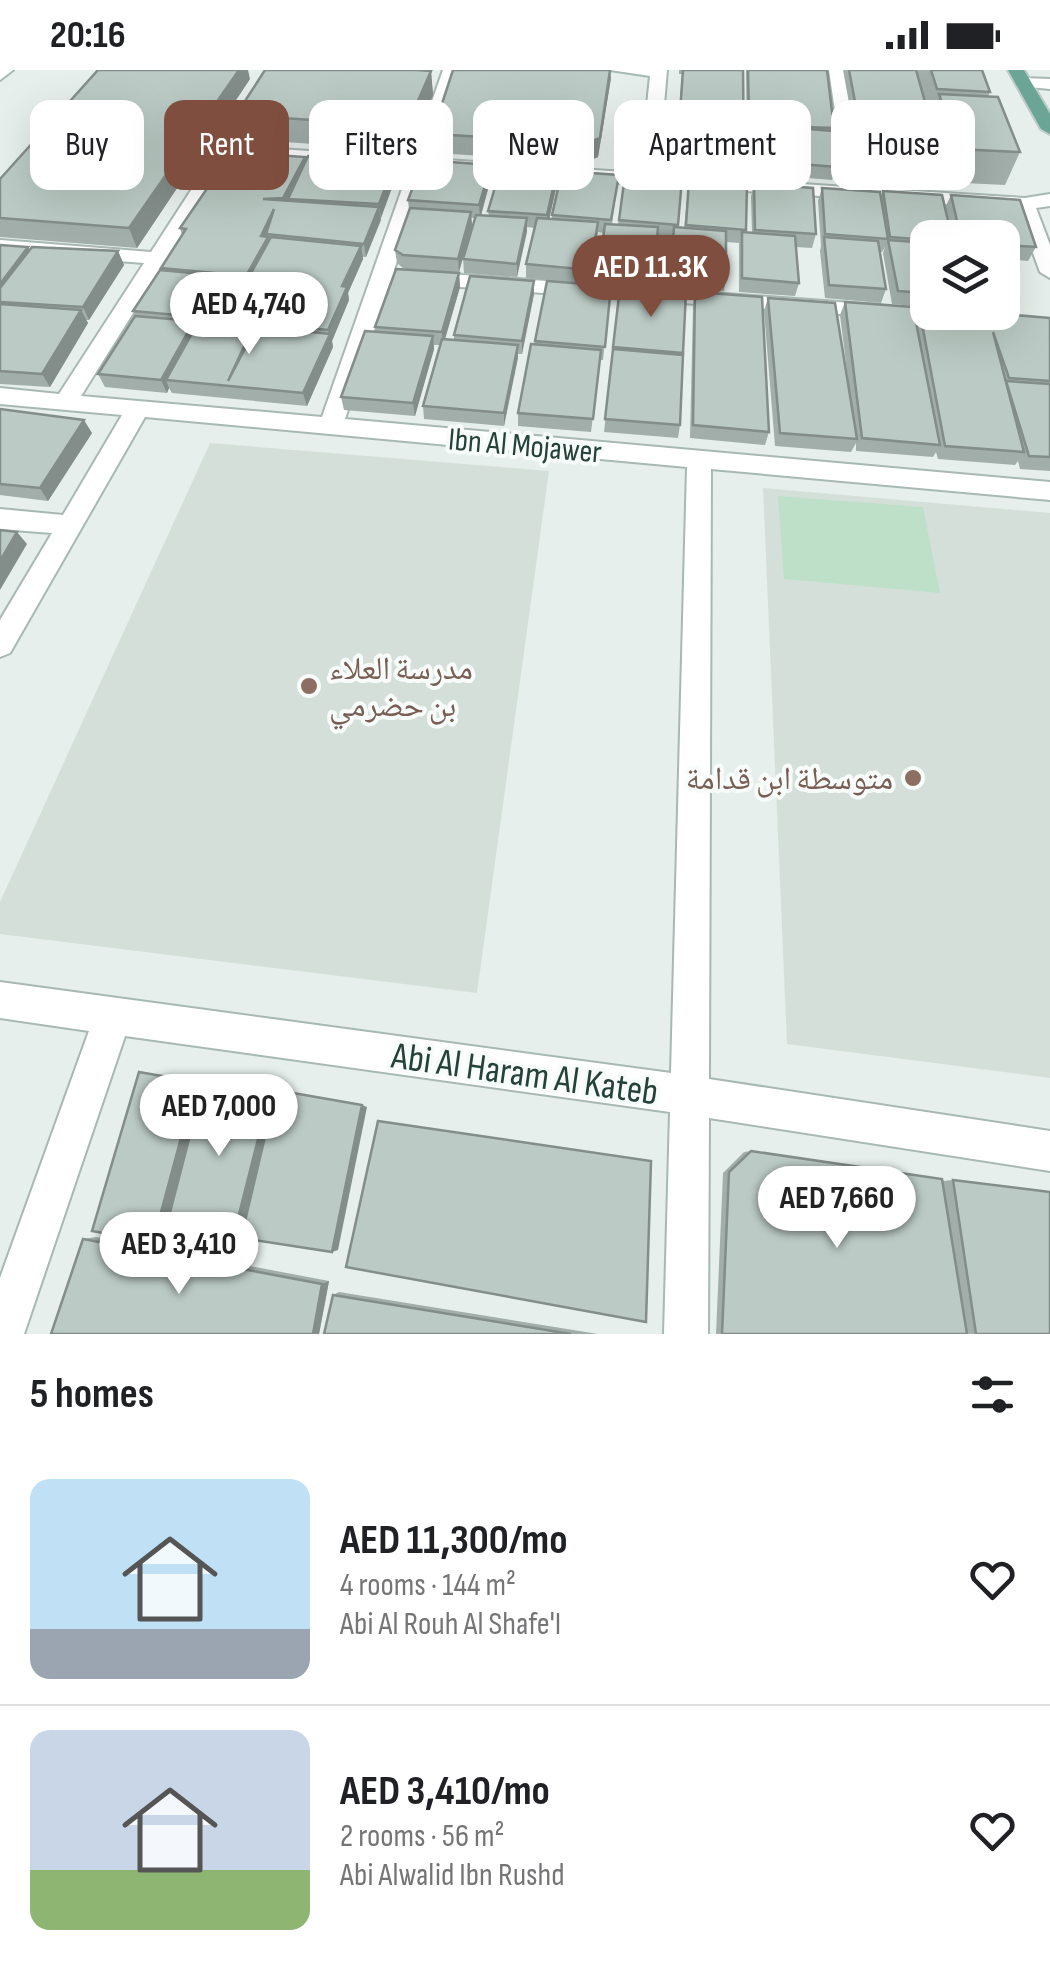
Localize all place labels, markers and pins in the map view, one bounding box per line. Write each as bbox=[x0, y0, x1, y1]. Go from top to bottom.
pin: AED 11.3K bbox=[537, 235, 765, 320]
pin: AED 4,740 bbox=[135, 272, 363, 357]
place label: مدرسة العلاء بن حضرمي bbox=[329, 650, 473, 730]
marker: مدرسة العلاء بن حضرمي bbox=[298, 675, 320, 697]
place label: متوسطة ابن قدامة bbox=[686, 760, 893, 799]
marker: متوسطة ابن قدامة bbox=[902, 767, 924, 789]
pin: AED 7,000 bbox=[105, 1074, 333, 1159]
pin: AED 7,660 bbox=[723, 1166, 951, 1251]
pin: AED 3,410 bbox=[65, 1212, 293, 1297]

